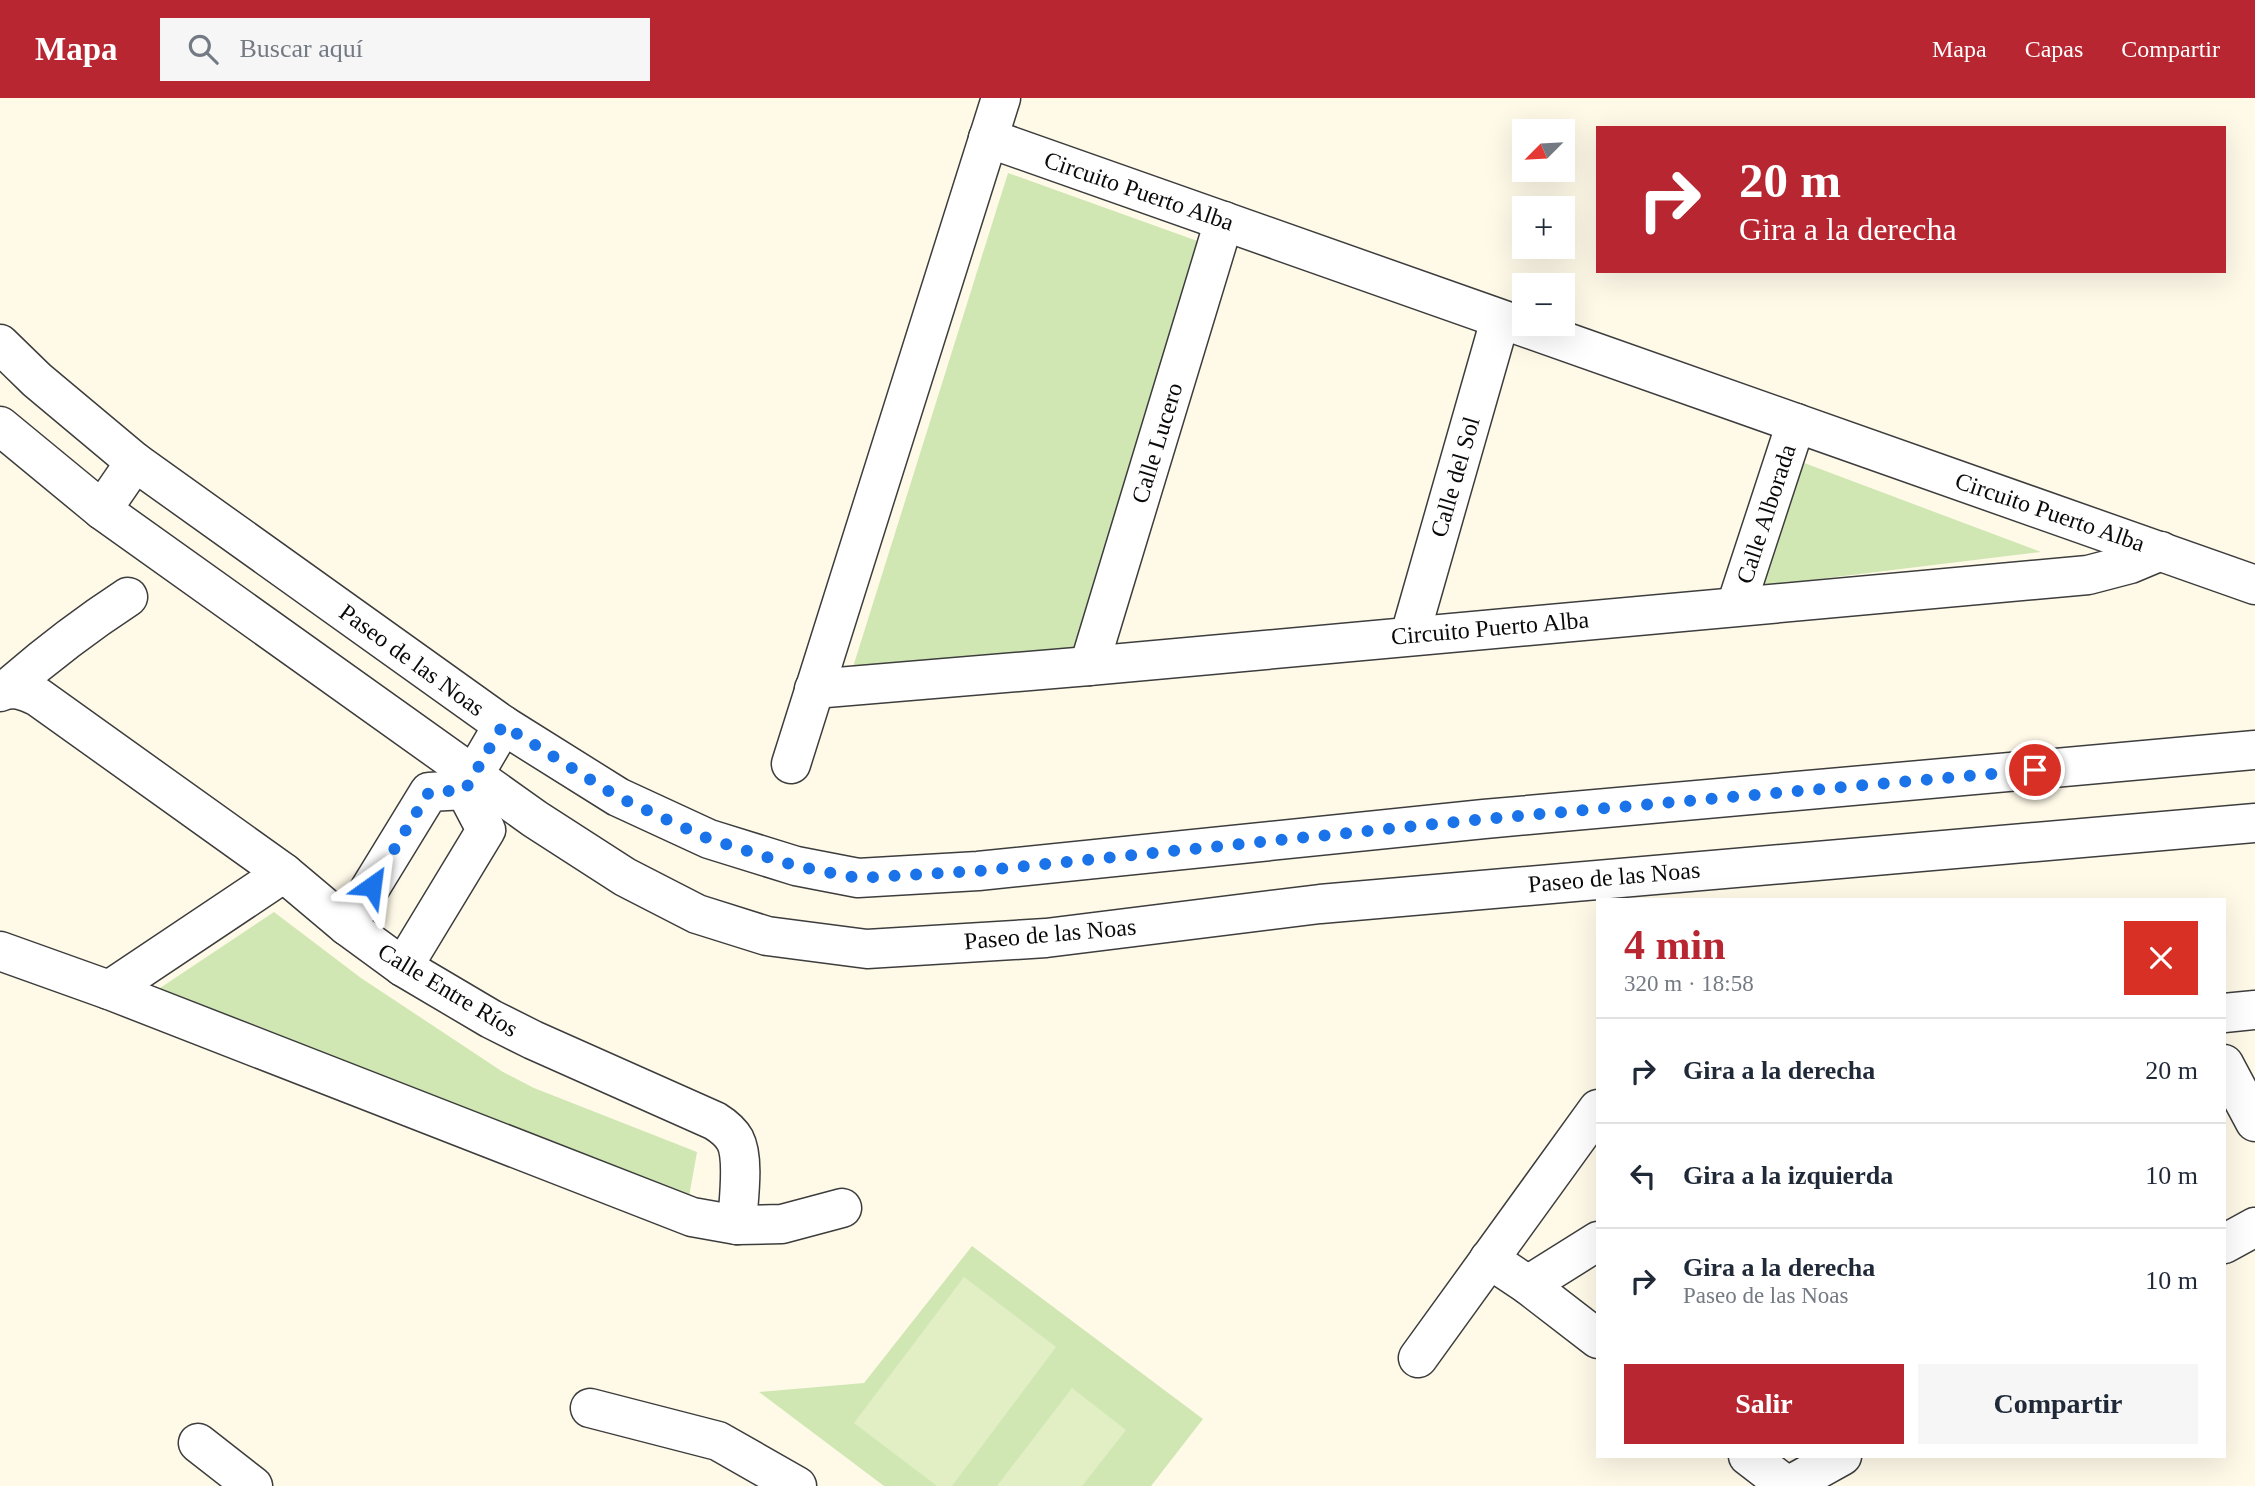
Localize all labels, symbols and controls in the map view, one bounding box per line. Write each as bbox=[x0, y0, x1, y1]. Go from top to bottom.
search box bbox=[160, 18, 650, 81]
icon: search bbox=[184, 30, 222, 68]
text: Mapa bbox=[35, 31, 118, 67]
text: Buscar aquí bbox=[240, 34, 363, 63]
text: Mapa bbox=[1932, 36, 1987, 62]
text: Capas bbox=[2025, 36, 2083, 62]
text: Compartir bbox=[2121, 36, 2220, 62]
north arrow bbox=[1512, 119, 1575, 182]
map controls bbox=[1512, 119, 1575, 336]
street label: Circuito Puerto Alba bbox=[1041, 146, 1237, 236]
text: 20 m bbox=[1739, 153, 1841, 208]
icon: right bbox=[1624, 154, 1715, 245]
button: + bbox=[1512, 196, 1575, 259]
text: Gira a la derecha bbox=[1739, 211, 1957, 247]
button: − bbox=[1512, 273, 1575, 336]
street label: Calle Lucero bbox=[1126, 380, 1188, 506]
street label: Calle del Sol bbox=[1425, 414, 1485, 540]
street label: Calle Alborada bbox=[1731, 441, 1801, 587]
street label: Circuito Puerto Alba bbox=[1952, 467, 2148, 557]
street label: Paseo de las Noas bbox=[335, 599, 489, 721]
street label: Circuito Puerto Alba bbox=[1390, 606, 1590, 650]
pin bbox=[2005, 740, 2065, 800]
icon: arrive bbox=[2016, 751, 2054, 789]
position arrow bbox=[335, 849, 409, 923]
street label: Paseo de las Noas bbox=[1527, 857, 1701, 897]
street label: Paseo de las Noas bbox=[963, 914, 1137, 954]
button: close bbox=[2124, 921, 2198, 995]
text: 4 min bbox=[1624, 922, 1726, 968]
street label: Calle Entre Ríos bbox=[373, 938, 523, 1042]
text: 320 m · 18:58 bbox=[1624, 971, 1754, 996]
icon: right bbox=[1624, 1052, 1662, 1090]
text: Gira a la derecha bbox=[1683, 1056, 1875, 1085]
text: 20 m bbox=[2145, 1056, 2198, 1085]
icon: left bbox=[1624, 1157, 1662, 1195]
text: Gira a la izquierda bbox=[1683, 1161, 1893, 1190]
text: 10 m bbox=[2145, 1161, 2198, 1190]
text: Gira a la derecha bbox=[1683, 1253, 1875, 1282]
icon: right bbox=[1624, 1262, 1662, 1300]
text: 10 m bbox=[2145, 1266, 2198, 1295]
text: Paseo de las Noas bbox=[1683, 1283, 1848, 1308]
button: Salir bbox=[1624, 1364, 1904, 1444]
button: Compartir bbox=[1918, 1364, 2198, 1444]

